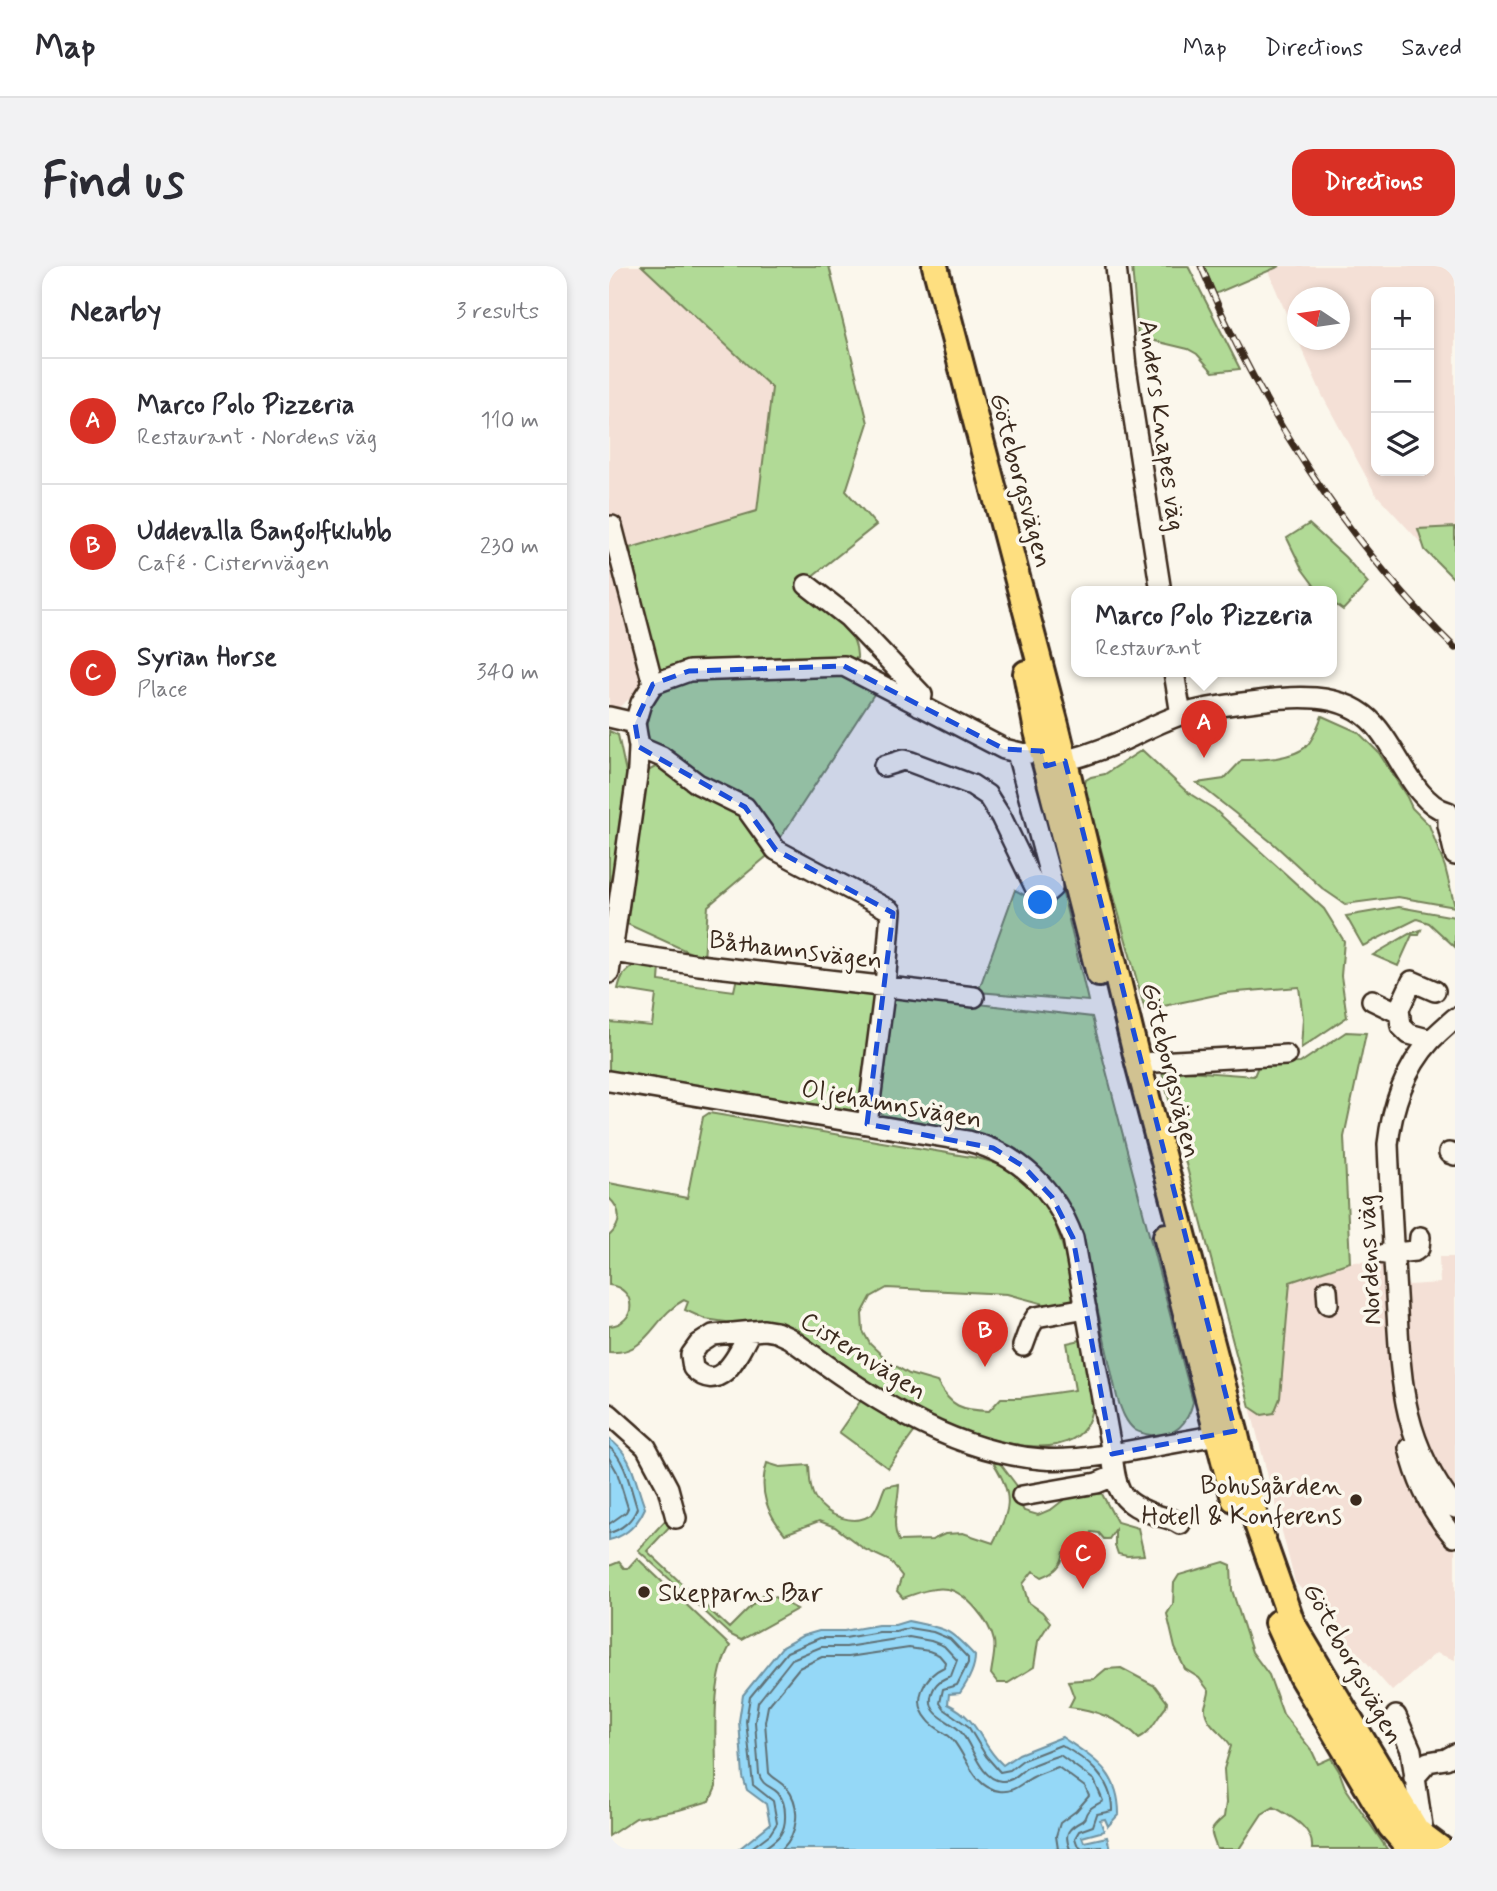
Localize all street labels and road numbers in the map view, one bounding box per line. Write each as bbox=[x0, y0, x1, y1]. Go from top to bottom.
street label: Anders Knapes väg bbox=[1129, 317, 1193, 533]
street label: Göteborgsvägen bbox=[980, 389, 1060, 572]
street label: Båthamnsvägen bbox=[707, 923, 885, 979]
street label: Göteborgsvägen bbox=[1132, 979, 1208, 1162]
street label: Oljehamnsvägen bbox=[799, 1072, 985, 1138]
street label: Nordens väg bbox=[1350, 1194, 1390, 1326]
street label: Cisternvägen bbox=[793, 1304, 933, 1409]
street label: Göteborgsvägen bbox=[1294, 1577, 1411, 1751]

